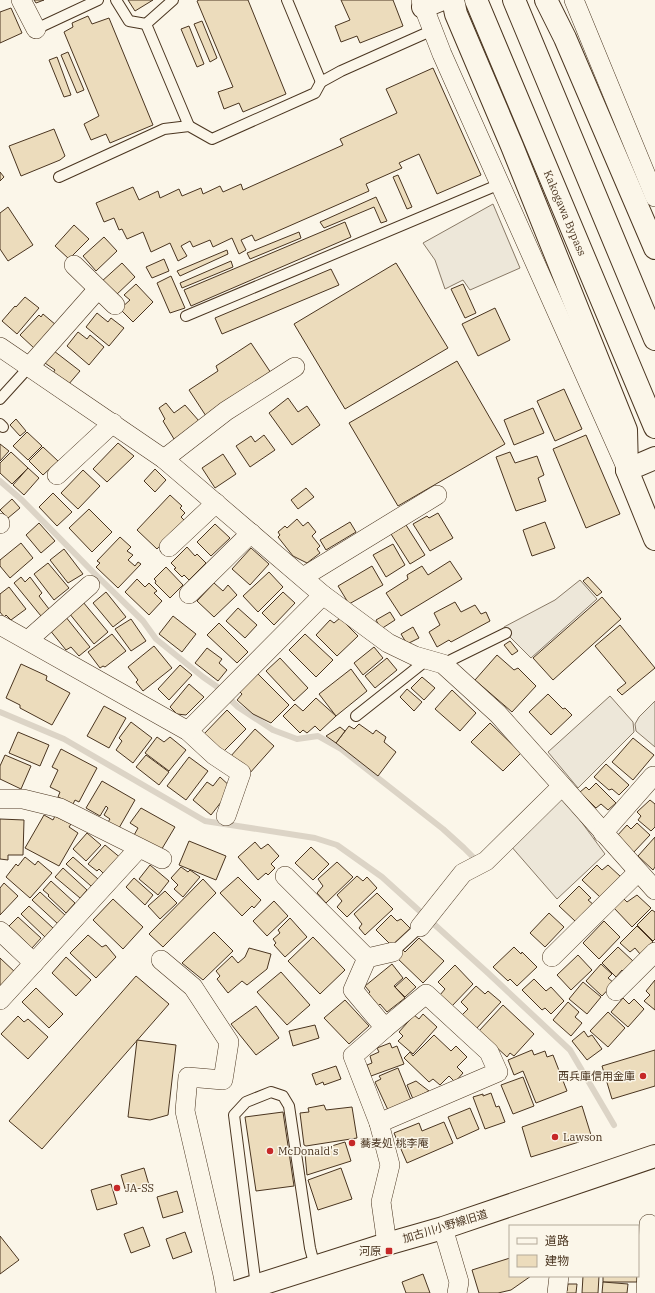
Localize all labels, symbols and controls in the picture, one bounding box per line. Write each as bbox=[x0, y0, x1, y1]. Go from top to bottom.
street label: Kakogawa Bypass bbox=[541, 168, 589, 258]
place label: 西兵庫信用金庫 bbox=[558, 1069, 635, 1083]
marker: 西兵庫信用金庫 bbox=[638, 1071, 648, 1081]
place label: Lawson bbox=[563, 1130, 603, 1144]
marker: Lawson bbox=[550, 1132, 560, 1142]
place label: 蕎麦処 桃李庵 bbox=[360, 1136, 429, 1150]
marker: 蕎麦処 桃李庵 bbox=[347, 1138, 357, 1148]
place label: McDonald's bbox=[278, 1144, 338, 1158]
marker: McDonald's bbox=[265, 1146, 275, 1156]
place label: JA-SS bbox=[125, 1181, 154, 1195]
marker: JA-SS bbox=[112, 1183, 122, 1193]
street label: 加古川小野線旧道 bbox=[401, 1206, 489, 1246]
legend bbox=[509, 1225, 639, 1277]
text: 道路 bbox=[545, 1233, 569, 1248]
place label: 河原 bbox=[359, 1244, 381, 1258]
marker: 河原 bbox=[384, 1246, 394, 1256]
text: 建物 bbox=[545, 1253, 569, 1268]

